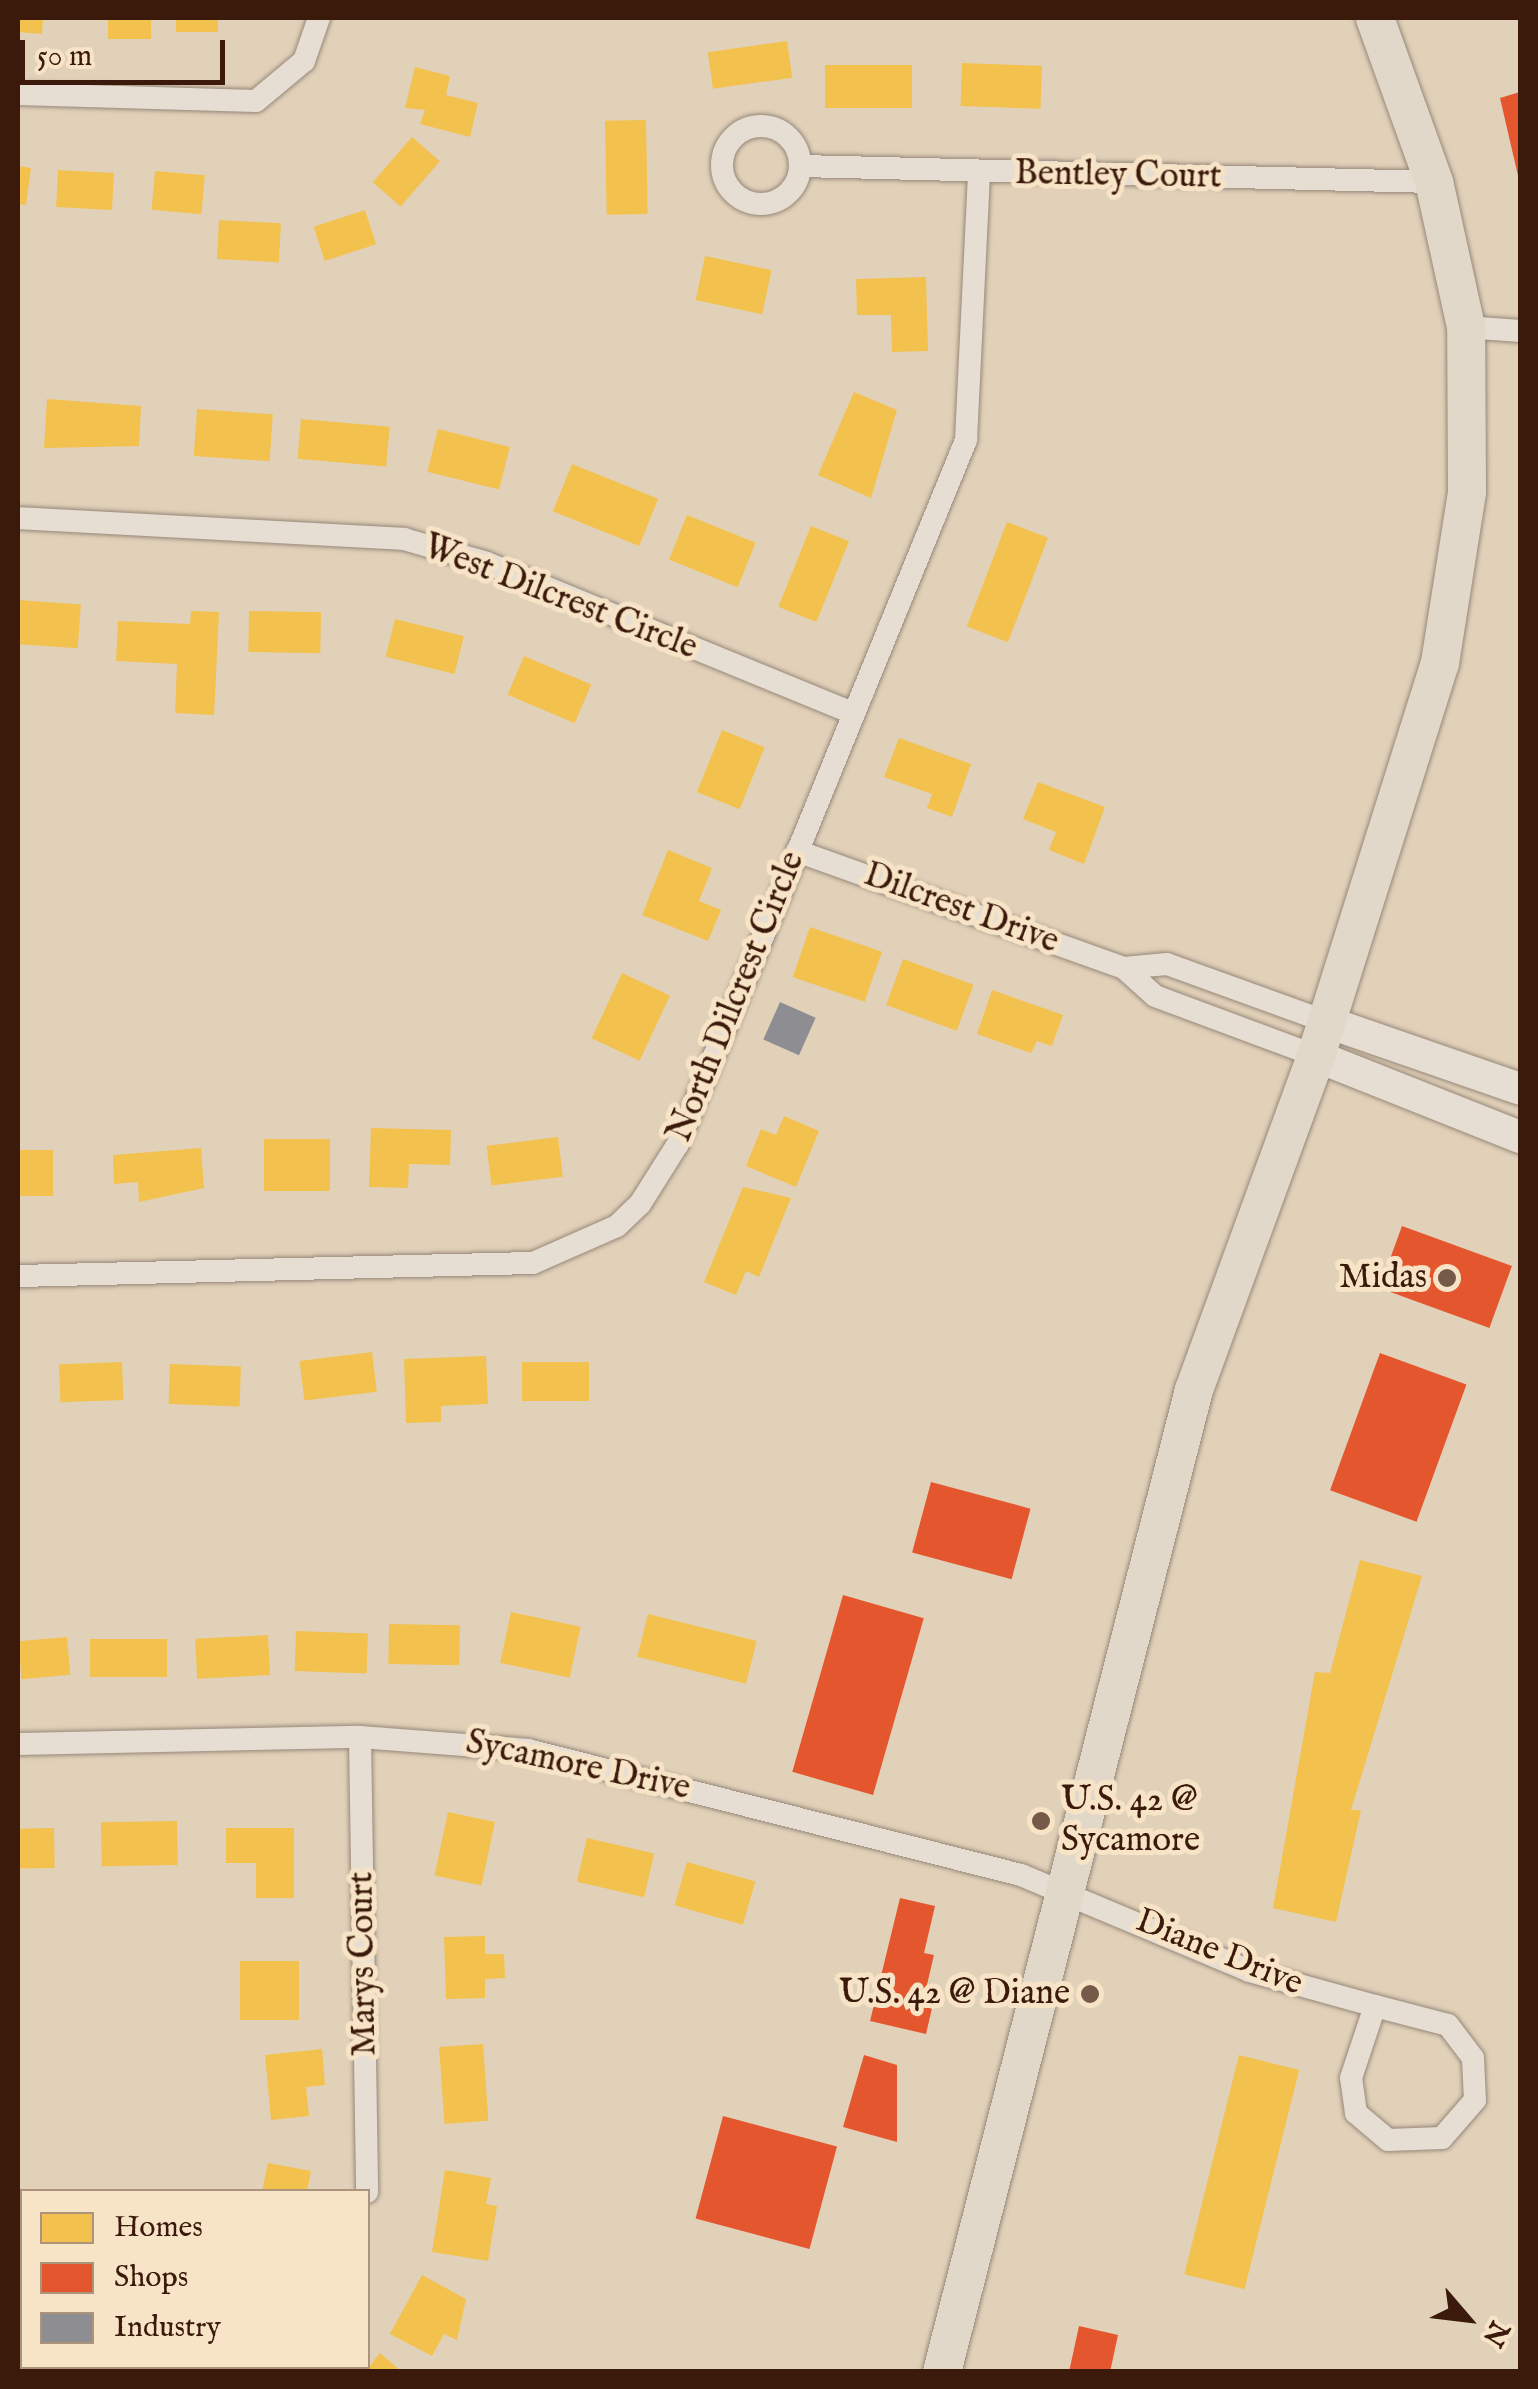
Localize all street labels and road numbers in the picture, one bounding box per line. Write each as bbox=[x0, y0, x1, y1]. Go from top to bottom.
street label: Bentley Court bbox=[1014, 153, 1222, 199]
street label: West Dilcrest Circle bbox=[417, 526, 703, 670]
street label: North Dilcrest Circle bbox=[660, 846, 814, 1148]
street label: Dilcrest Drive bbox=[858, 854, 1064, 964]
street label: Sycamore Drive bbox=[462, 1722, 694, 1810]
street label: Marys Court bbox=[341, 1871, 387, 2057]
street label: Diane Drive bbox=[1129, 1900, 1309, 2006]

